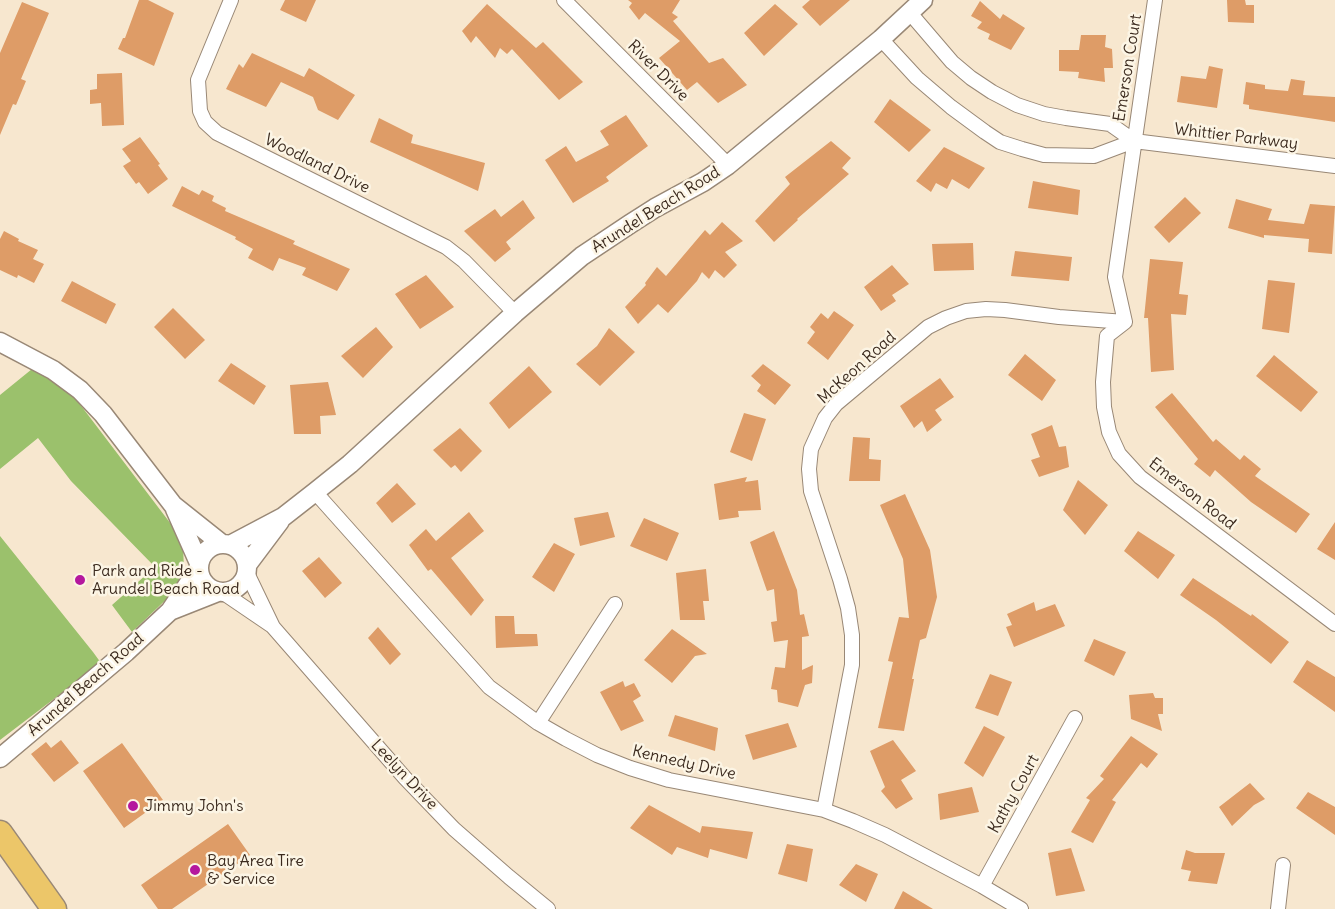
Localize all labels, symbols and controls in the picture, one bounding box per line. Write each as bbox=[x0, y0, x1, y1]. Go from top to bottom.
street label: Emerson Court bbox=[1110, 13, 1146, 123]
street label: River Drive bbox=[624, 37, 692, 105]
street label: Whittier Parkway bbox=[1173, 120, 1299, 154]
street label: Woodland Drive bbox=[261, 130, 373, 198]
street label: Arundel Beach Road bbox=[588, 163, 724, 257]
street label: McKeon Road bbox=[814, 328, 900, 408]
street label: Emerson Road bbox=[1145, 454, 1239, 534]
place label: Park and Ride - Arundel Beach Road bbox=[92, 561, 240, 599]
marker: Park and Ride - Arundel Beach Road bbox=[73, 573, 87, 587]
street label: Arundel Beach Road bbox=[24, 629, 148, 741]
street label: Leelyn Drive bbox=[367, 736, 441, 814]
street label: Kennedy Drive bbox=[630, 742, 738, 784]
street label: Kathy Court bbox=[985, 751, 1043, 837]
place label: Jimmy John's bbox=[145, 796, 243, 816]
marker: Jimmy John's bbox=[126, 799, 140, 813]
place label: Bay Area Tire & Service bbox=[207, 851, 304, 889]
marker: Bay Area Tire & Service bbox=[188, 863, 202, 877]

